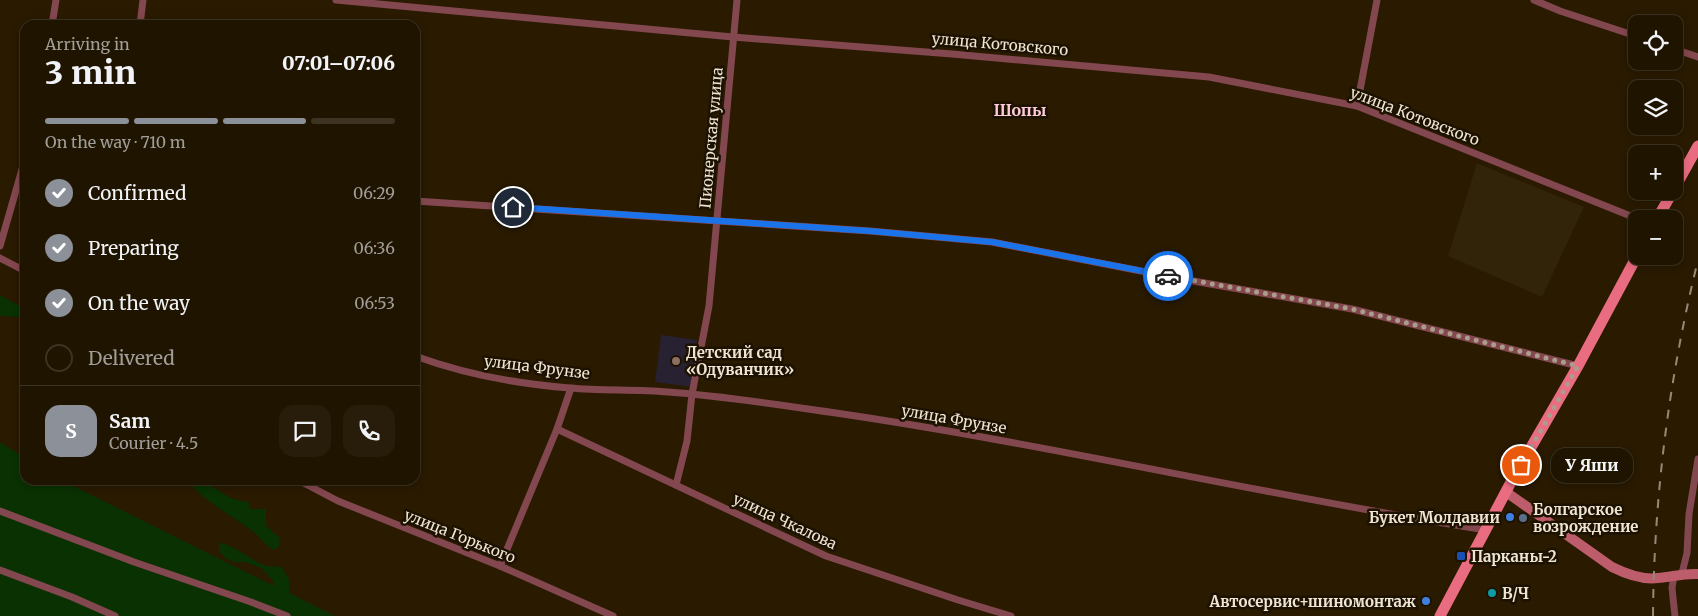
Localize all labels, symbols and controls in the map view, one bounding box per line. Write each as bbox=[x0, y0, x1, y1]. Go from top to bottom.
map controls bbox=[1628, 15, 1683, 265]
button: locate bbox=[1628, 15, 1683, 70]
street label: улица Котовского bbox=[931, 29, 1069, 59]
text: Arriving in bbox=[45, 34, 130, 54]
text: 07:01–07:06 bbox=[282, 51, 395, 75]
text: 3 min bbox=[45, 53, 136, 93]
street label: Пионерская улица bbox=[695, 67, 727, 209]
button: layers bbox=[1628, 80, 1683, 135]
street label: улица Котовского bbox=[1348, 83, 1483, 149]
district label: Шопы bbox=[993, 100, 1047, 120]
text: On the way · 710 m bbox=[45, 132, 186, 152]
button: + bbox=[1628, 145, 1683, 200]
icon: check bbox=[45, 179, 73, 207]
text: Confirmed bbox=[88, 181, 186, 205]
text: 06:29 bbox=[353, 183, 395, 203]
pin bbox=[492, 186, 534, 228]
icon: home bbox=[499, 193, 527, 221]
button: − bbox=[1628, 210, 1683, 265]
icon: check bbox=[45, 234, 73, 262]
text: Preparing bbox=[88, 236, 179, 260]
text: 06:36 bbox=[354, 238, 395, 258]
courier bbox=[1143, 251, 1193, 301]
icon: car bbox=[1154, 262, 1182, 290]
icon: check bbox=[45, 289, 73, 317]
text: On the way bbox=[88, 291, 190, 315]
text: 06:53 bbox=[354, 293, 395, 313]
place label: Детский сад «Одуванчик» bbox=[686, 343, 794, 379]
text: Delivered bbox=[88, 346, 175, 370]
street label: улица Фрунзе bbox=[483, 351, 591, 383]
marker: Детский сад «Одуванчик» bbox=[670, 355, 682, 367]
street label: улица Фрунзе bbox=[900, 400, 1008, 438]
button: chat bbox=[279, 405, 331, 457]
button: phone bbox=[343, 405, 395, 457]
text: Sam bbox=[109, 409, 150, 433]
text: S bbox=[65, 419, 77, 443]
text: Courier · 4.5 bbox=[109, 433, 198, 453]
pin bbox=[1500, 444, 1542, 486]
callout: У Яши bbox=[1551, 448, 1634, 482]
icon: bag bbox=[1507, 451, 1535, 479]
text: У Яши bbox=[1565, 455, 1619, 475]
street label: улица Чкалова bbox=[730, 489, 840, 553]
place label: Болгарское возрождение bbox=[1533, 500, 1638, 536]
street label: улица Горького bbox=[402, 505, 519, 567]
place label: Букет Молдавии bbox=[1369, 508, 1500, 527]
marker: Букет Молдавии bbox=[1504, 511, 1516, 523]
marker: Болгарское возрождение bbox=[1517, 512, 1529, 524]
place label: Парканы-2 bbox=[1471, 547, 1557, 566]
marker: Парканы-2 bbox=[1455, 550, 1467, 562]
place label: В/Ч bbox=[1502, 584, 1529, 603]
marker: В/Ч bbox=[1486, 587, 1498, 599]
place label: Автосервис+шиномонтаж bbox=[1208, 592, 1417, 611]
marker: Автосервис+шиномонтаж bbox=[1420, 595, 1432, 607]

